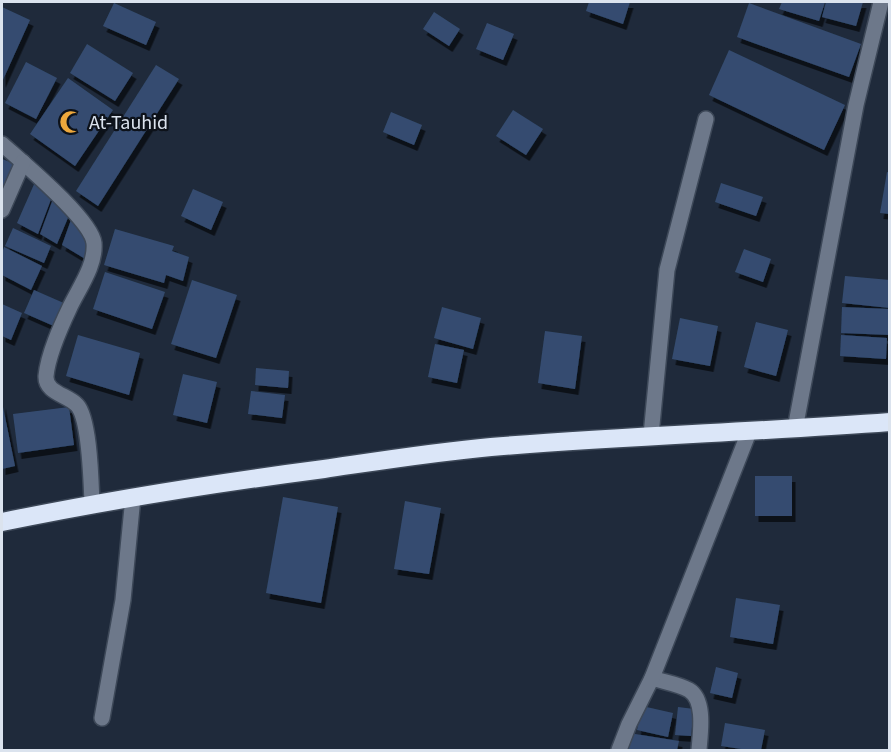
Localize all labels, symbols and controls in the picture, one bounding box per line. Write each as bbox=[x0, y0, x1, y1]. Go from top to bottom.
mosque icon: At-Tauhid bbox=[58, 109, 84, 135]
place label: At-Tauhid bbox=[89, 109, 168, 137]

